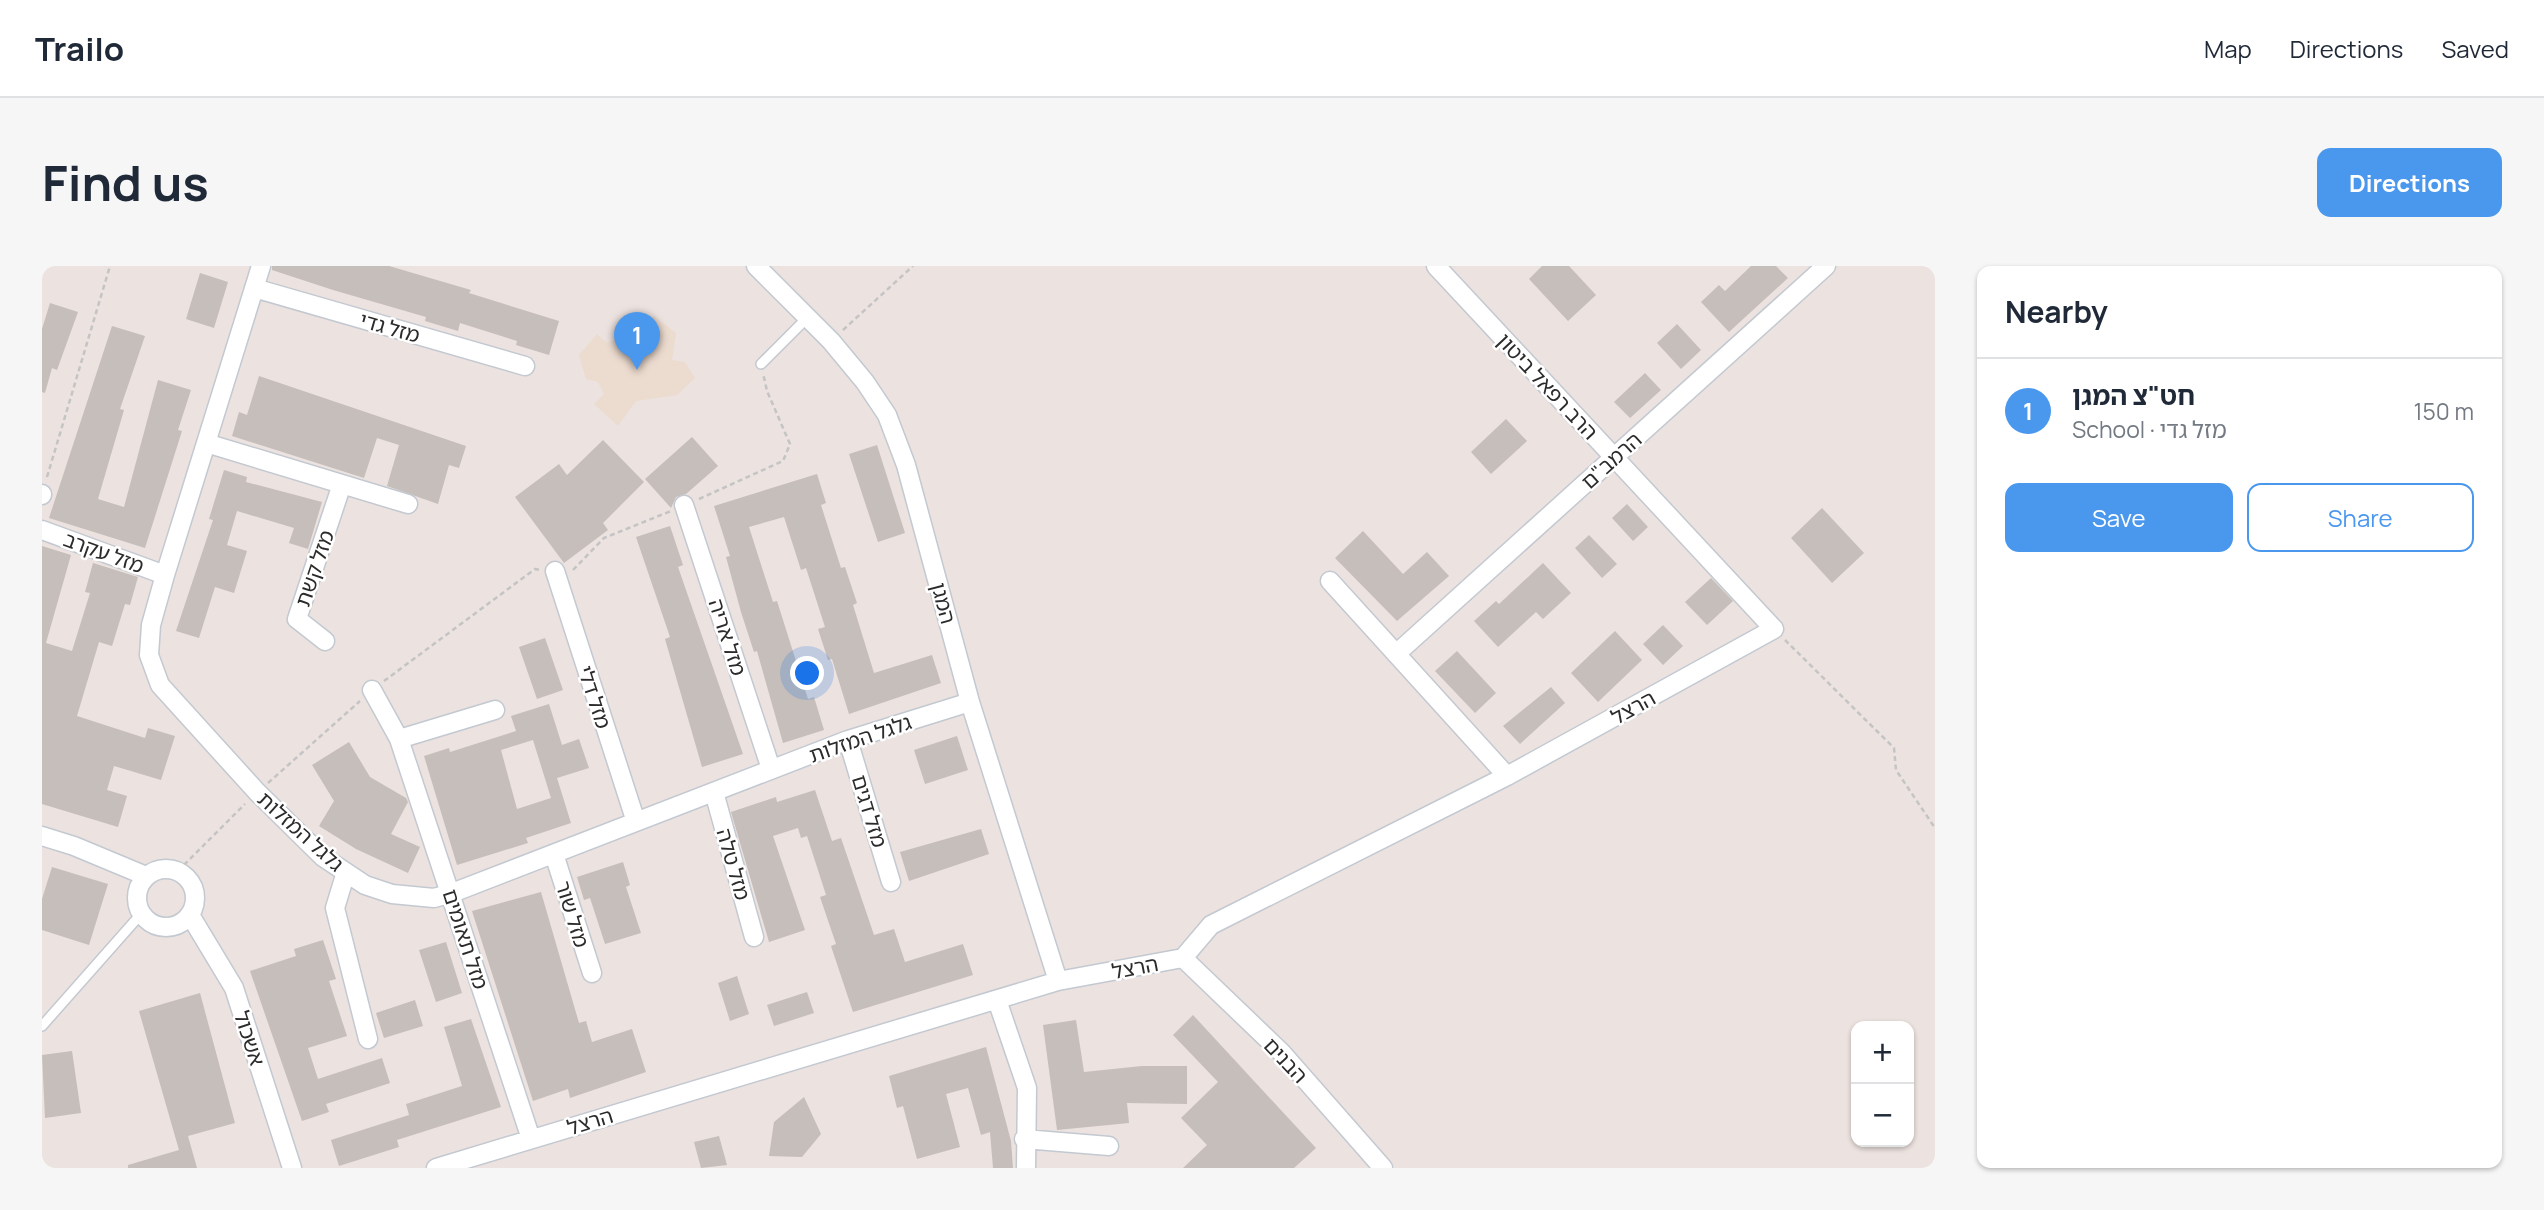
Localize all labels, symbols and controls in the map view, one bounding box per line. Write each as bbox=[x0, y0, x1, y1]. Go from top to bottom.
text: Trailo bbox=[35, 26, 124, 71]
text: Map bbox=[2204, 32, 2252, 65]
text: Directions bbox=[2290, 32, 2403, 65]
text: Saved bbox=[2441, 32, 2509, 65]
button: Directions bbox=[2317, 148, 2502, 217]
text: Find us bbox=[42, 149, 209, 216]
text: Nearby bbox=[2005, 291, 2108, 332]
street label: מזל גדי bbox=[357, 305, 423, 349]
pin: 1 bbox=[614, 312, 660, 370]
street label: הרב רפאל ביטון bbox=[1491, 327, 1605, 445]
text: חט"צ המגן bbox=[2072, 377, 2195, 413]
text: 1 bbox=[2023, 395, 2033, 427]
text: 150 m bbox=[2414, 395, 2474, 427]
text: School · מזל גדי bbox=[2072, 413, 2227, 445]
street label: הרמב"ם bbox=[1575, 425, 1647, 495]
button: Save bbox=[2005, 483, 2233, 552]
button: Share bbox=[2247, 483, 2474, 552]
street label: מזל עקרב bbox=[60, 525, 148, 580]
street label: מזל קשת bbox=[288, 526, 340, 610]
street label: המגן bbox=[925, 579, 963, 627]
street label: מזל אריה bbox=[702, 595, 754, 679]
your location bbox=[790, 656, 824, 690]
street label: מזל דלי bbox=[572, 662, 618, 732]
street label: הרצל bbox=[1606, 683, 1660, 731]
street label: גלגל המזלות bbox=[805, 707, 915, 769]
street label: מזל דגים bbox=[846, 771, 894, 851]
street label: גלגל המזלות bbox=[252, 785, 350, 877]
street label: מזל טלה bbox=[710, 825, 758, 903]
street label: מזל שור bbox=[550, 877, 596, 951]
street label: מזל תאומים bbox=[437, 885, 495, 993]
street label: הרצל bbox=[1109, 949, 1161, 985]
street label: אשכול bbox=[228, 1007, 272, 1069]
map controls bbox=[1851, 1021, 1914, 1147]
button: + bbox=[1851, 1021, 1914, 1084]
street label: הבנים bbox=[1258, 1031, 1314, 1089]
button: − bbox=[1851, 1084, 1914, 1147]
street label: הרצל bbox=[564, 1101, 616, 1141]

